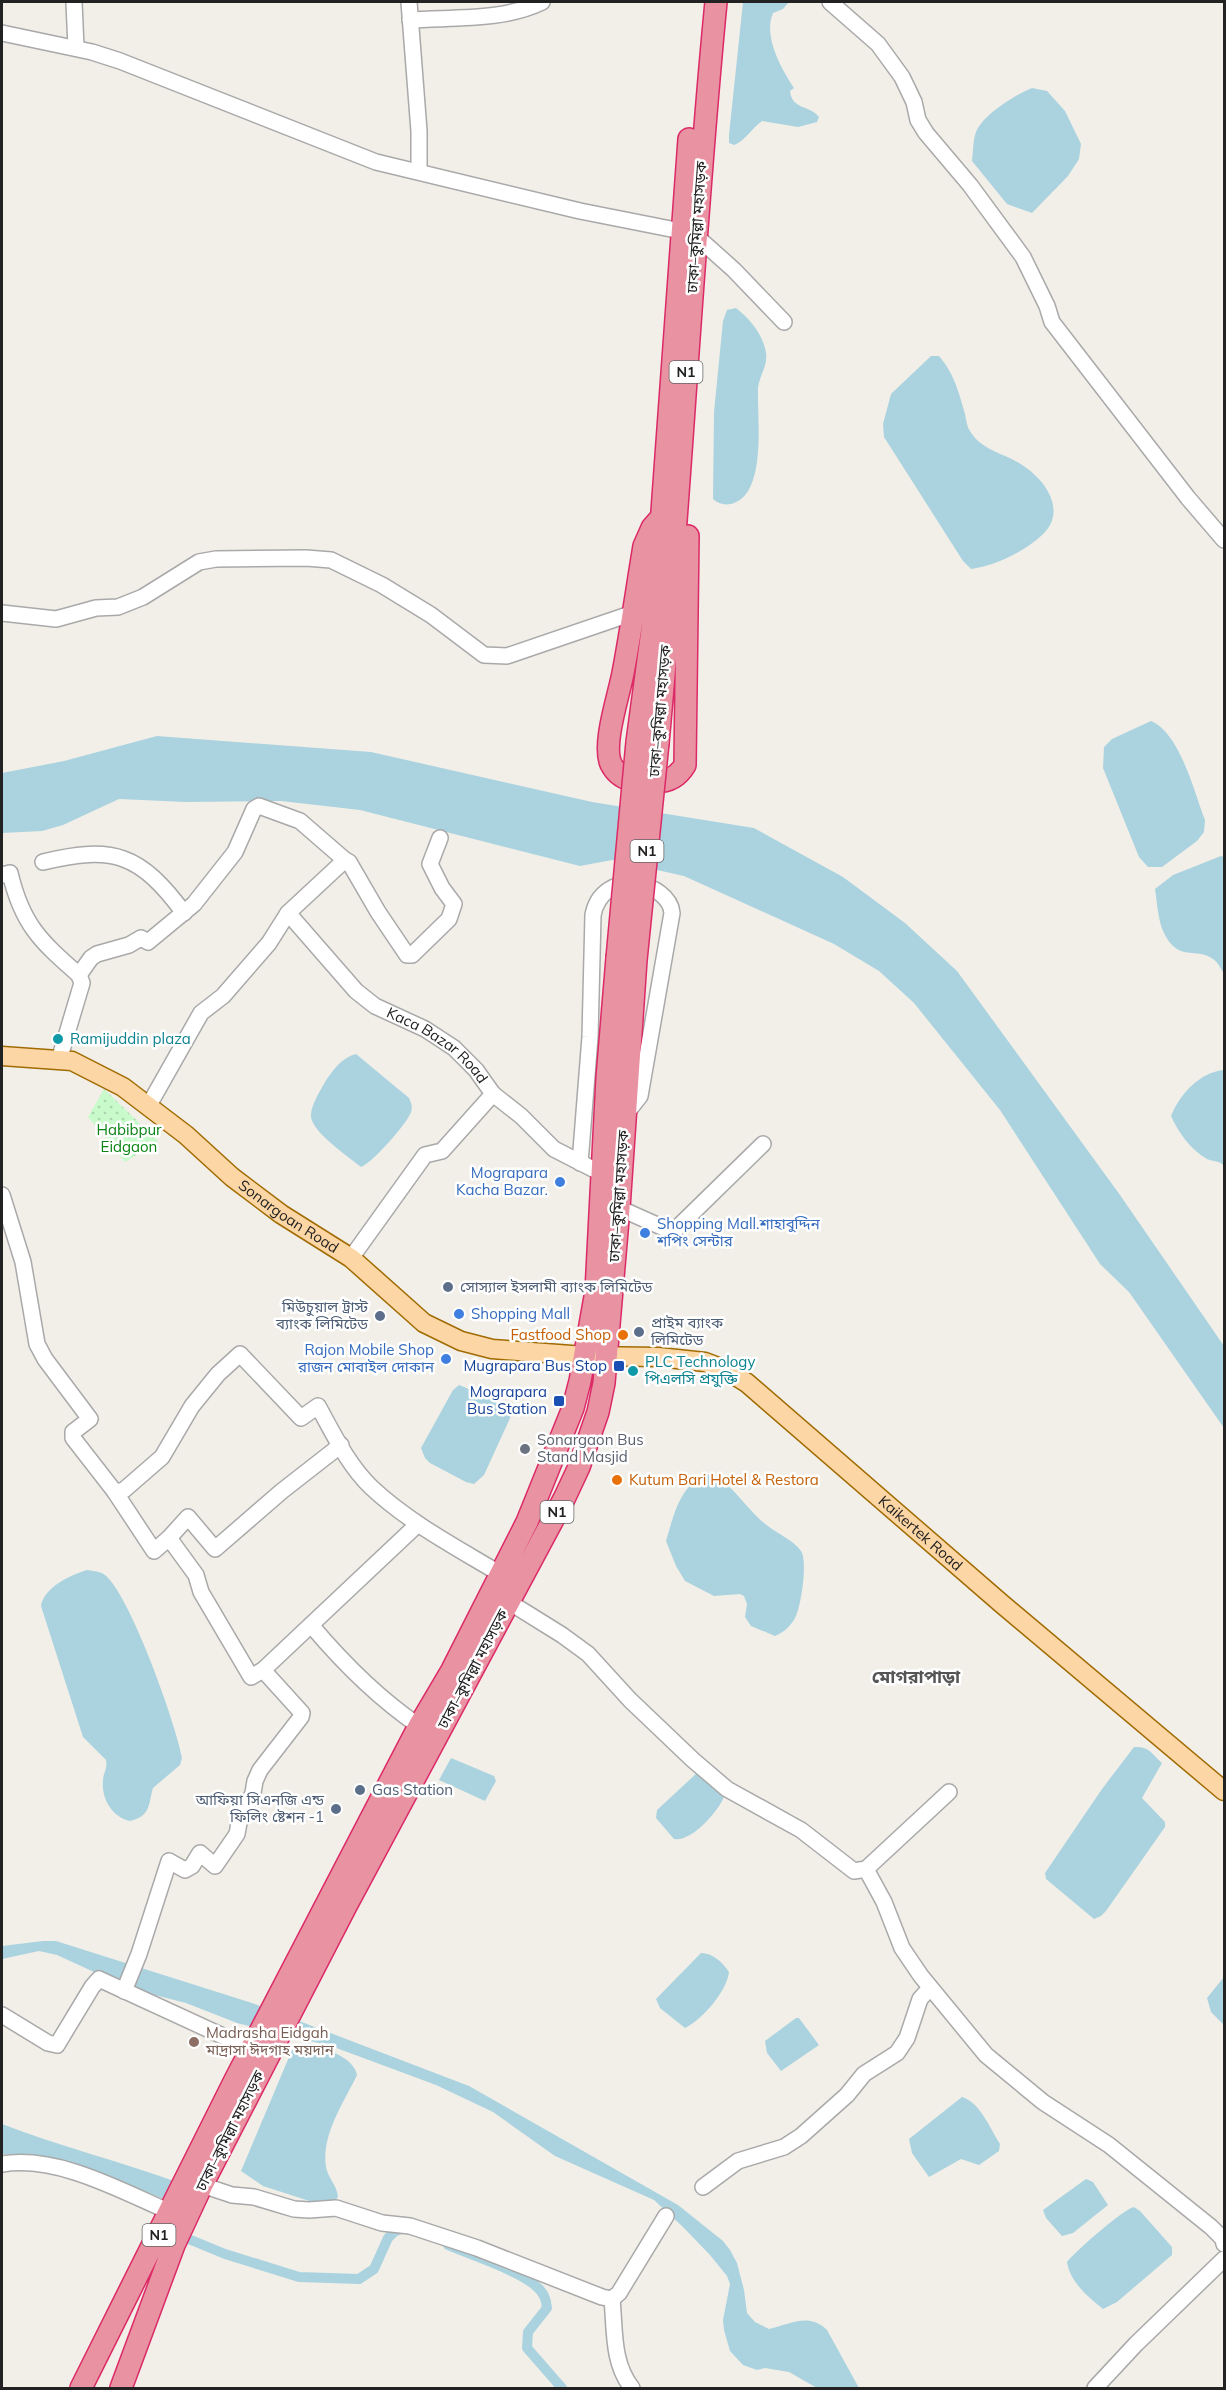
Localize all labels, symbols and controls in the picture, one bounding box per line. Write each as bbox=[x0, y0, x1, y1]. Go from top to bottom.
street label: ঢাকা–কুমিল্লা মহাসড়ক bbox=[682, 159, 711, 295]
road number: N1 bbox=[670, 361, 702, 383]
street label: ঢাকা–কুমিল্লা মহাসড়ক bbox=[644, 643, 675, 779]
road number: N1 bbox=[630, 840, 664, 862]
street label: Kaca Bazar Road bbox=[384, 1003, 492, 1087]
place label: Ramijuddin plaza bbox=[70, 1029, 191, 1048]
marker: Ramijuddin plaza bbox=[51, 1032, 65, 1046]
park label: Habibpur Eidgaon bbox=[96, 1120, 162, 1156]
street label: ঢাকা–কুমিল্লা মহাসড়ক bbox=[604, 1128, 633, 1264]
place label: Mograpara Kacha Bazar. bbox=[456, 1163, 548, 1199]
street label: Sonargoan Road bbox=[235, 1175, 342, 1257]
marker: Mograpara Kacha Bazar. bbox=[553, 1175, 567, 1189]
place label: Shopping Mall.শাহাবুদ্দিন শপিং সেন্টার bbox=[656, 1214, 821, 1250]
marker: Shopping Mall.শাহাবুদ্দিন শপিং সেন্টার bbox=[638, 1226, 652, 1240]
place label: সোস্যাল ইসলামী ব্যাংক লিমিটেড bbox=[460, 1277, 653, 1296]
marker: সোস্যাল ইসলামী ব্যাংক লিমিটেড bbox=[441, 1280, 455, 1294]
place label: মিউচুয়াল ট্রাস্ট ব্যাংক লিমিটেড bbox=[275, 1297, 369, 1333]
place label: Shopping Mall bbox=[471, 1304, 570, 1323]
marker: Shopping Mall bbox=[452, 1307, 466, 1321]
marker: মিউচুয়াল ট্রাস্ট ব্যাংক লিমিটেড bbox=[373, 1309, 387, 1323]
place label: প্রাইম ব্যাংক লিমিটেড bbox=[650, 1313, 724, 1349]
place label: Fastfood Shop bbox=[511, 1325, 611, 1344]
marker: প্রাইম ব্যাংক লিমিটেড bbox=[632, 1325, 646, 1339]
marker: Fastfood Shop bbox=[616, 1328, 630, 1342]
place label: Rajon Mobile Shop রাজন মোবাইল দোকান bbox=[297, 1340, 435, 1376]
marker: Rajon Mobile Shop রাজন মোবাইল দোকান bbox=[439, 1352, 453, 1366]
place label: PLC Technology পিএলসি প্রযুক্তি bbox=[644, 1352, 755, 1388]
place label: Mugrapara Bus Stop bbox=[464, 1356, 607, 1375]
marker: Mugrapara Bus Stop bbox=[612, 1359, 626, 1373]
marker: PLC Technology পিএলসি প্রযুক্তি bbox=[626, 1364, 640, 1378]
place label: Mograpara Bus Station bbox=[467, 1382, 547, 1418]
marker: Mograpara Bus Station bbox=[552, 1394, 566, 1408]
place label: Sonargaon Bus Stand Masjid bbox=[537, 1430, 644, 1466]
marker: Sonargaon Bus Stand Masjid bbox=[518, 1442, 532, 1456]
place label: Kutum Bari Hotel & Restora bbox=[629, 1470, 819, 1489]
marker: Kutum Bari Hotel & Restora bbox=[610, 1473, 624, 1487]
street label: Kaikertek Road bbox=[875, 1491, 967, 1575]
road number: N1 bbox=[540, 1501, 574, 1523]
street label: ঢাকা–কুমিল্লা মহাসড়ক bbox=[433, 1605, 512, 1733]
district label: মোগরাপাড়া bbox=[872, 1665, 961, 1688]
place label: Gas Station bbox=[372, 1780, 453, 1799]
marker: Gas Station bbox=[353, 1783, 367, 1797]
place label: আফিয়া সিএনজি এন্ড ফিলিং ষ্টেশন -1 bbox=[195, 1790, 325, 1826]
marker: আফিয়া সিএনজি এন্ড ফিলিং ষ্টেশন -1 bbox=[329, 1802, 343, 1816]
place label: Madrasha Eidgah মাদ্রাসা ঈদগাহ ময়দান bbox=[205, 2023, 335, 2059]
marker: Madrasha Eidgah মাদ্রাসা ঈদগাহ ময়দান bbox=[187, 2035, 201, 2049]
street label: ঢাকা–কুমিল্লা মহাসড়ক bbox=[191, 2067, 268, 2195]
road number: N1 bbox=[142, 2224, 176, 2246]

